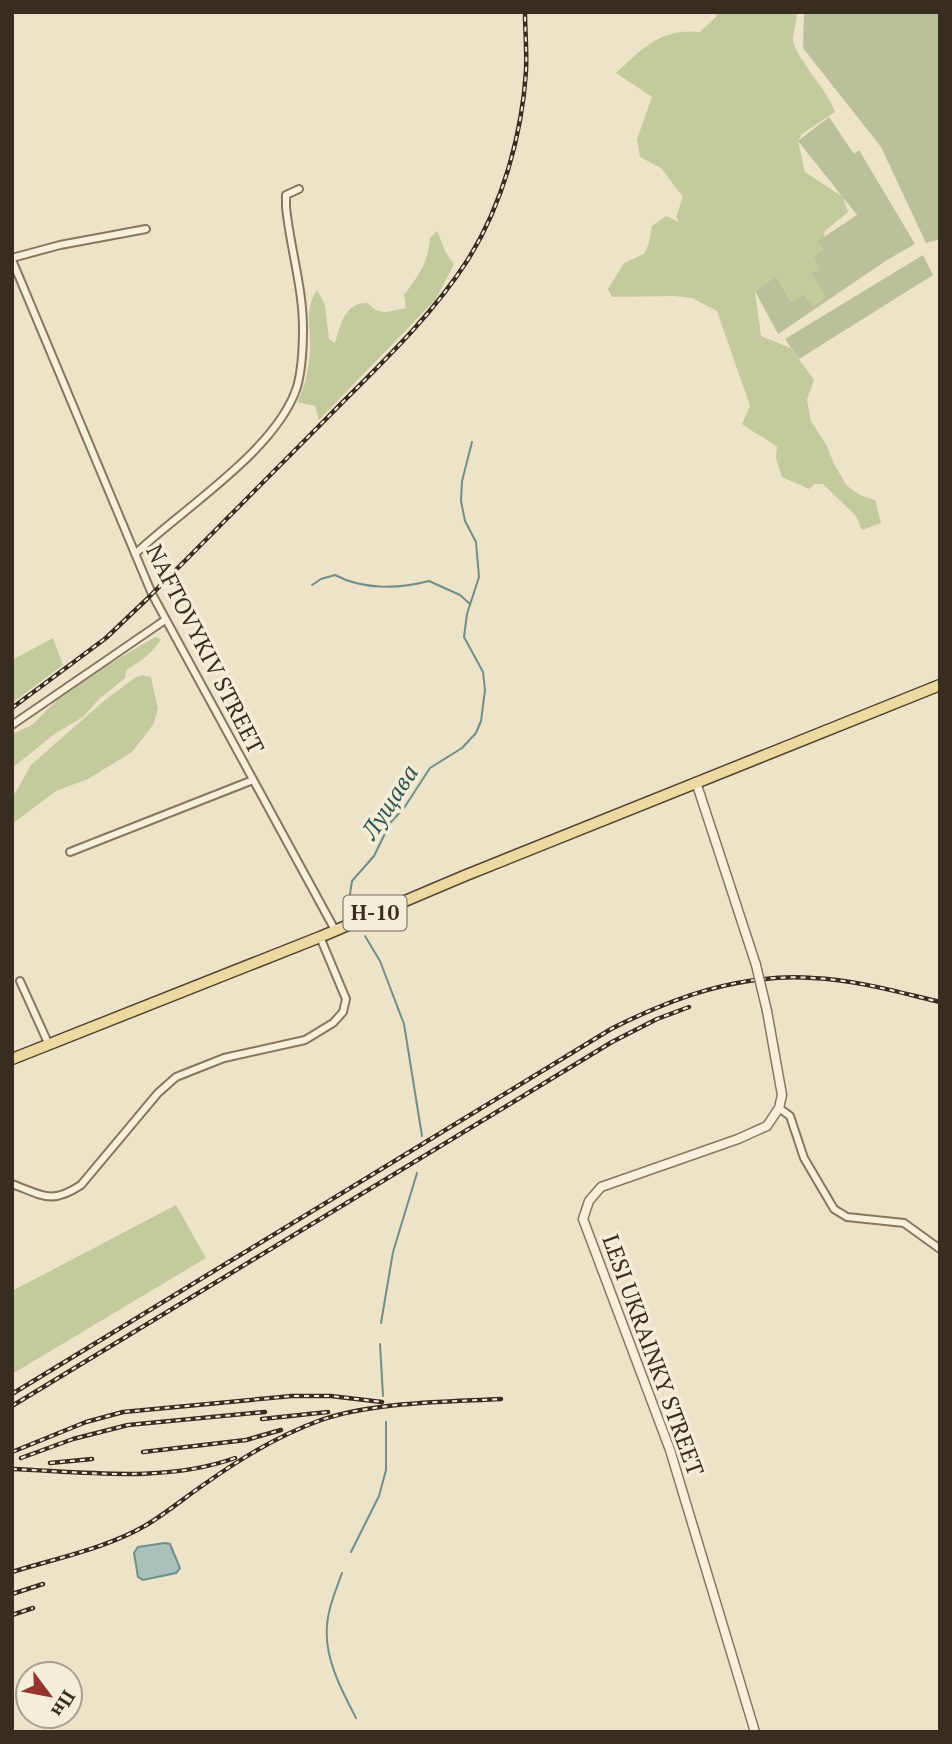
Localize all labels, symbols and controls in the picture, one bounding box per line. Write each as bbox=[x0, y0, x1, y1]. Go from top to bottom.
street label: NAFTOVYKIV STREET bbox=[139, 539, 272, 759]
water label: Лущава bbox=[353, 758, 425, 846]
road number: Н-10 bbox=[344, 895, 406, 930]
street label: LESI UKRAINKY STREET bbox=[595, 1230, 712, 1480]
north arrow bbox=[14, 1660, 84, 1730]
text: Пн bbox=[46, 1686, 82, 1723]

